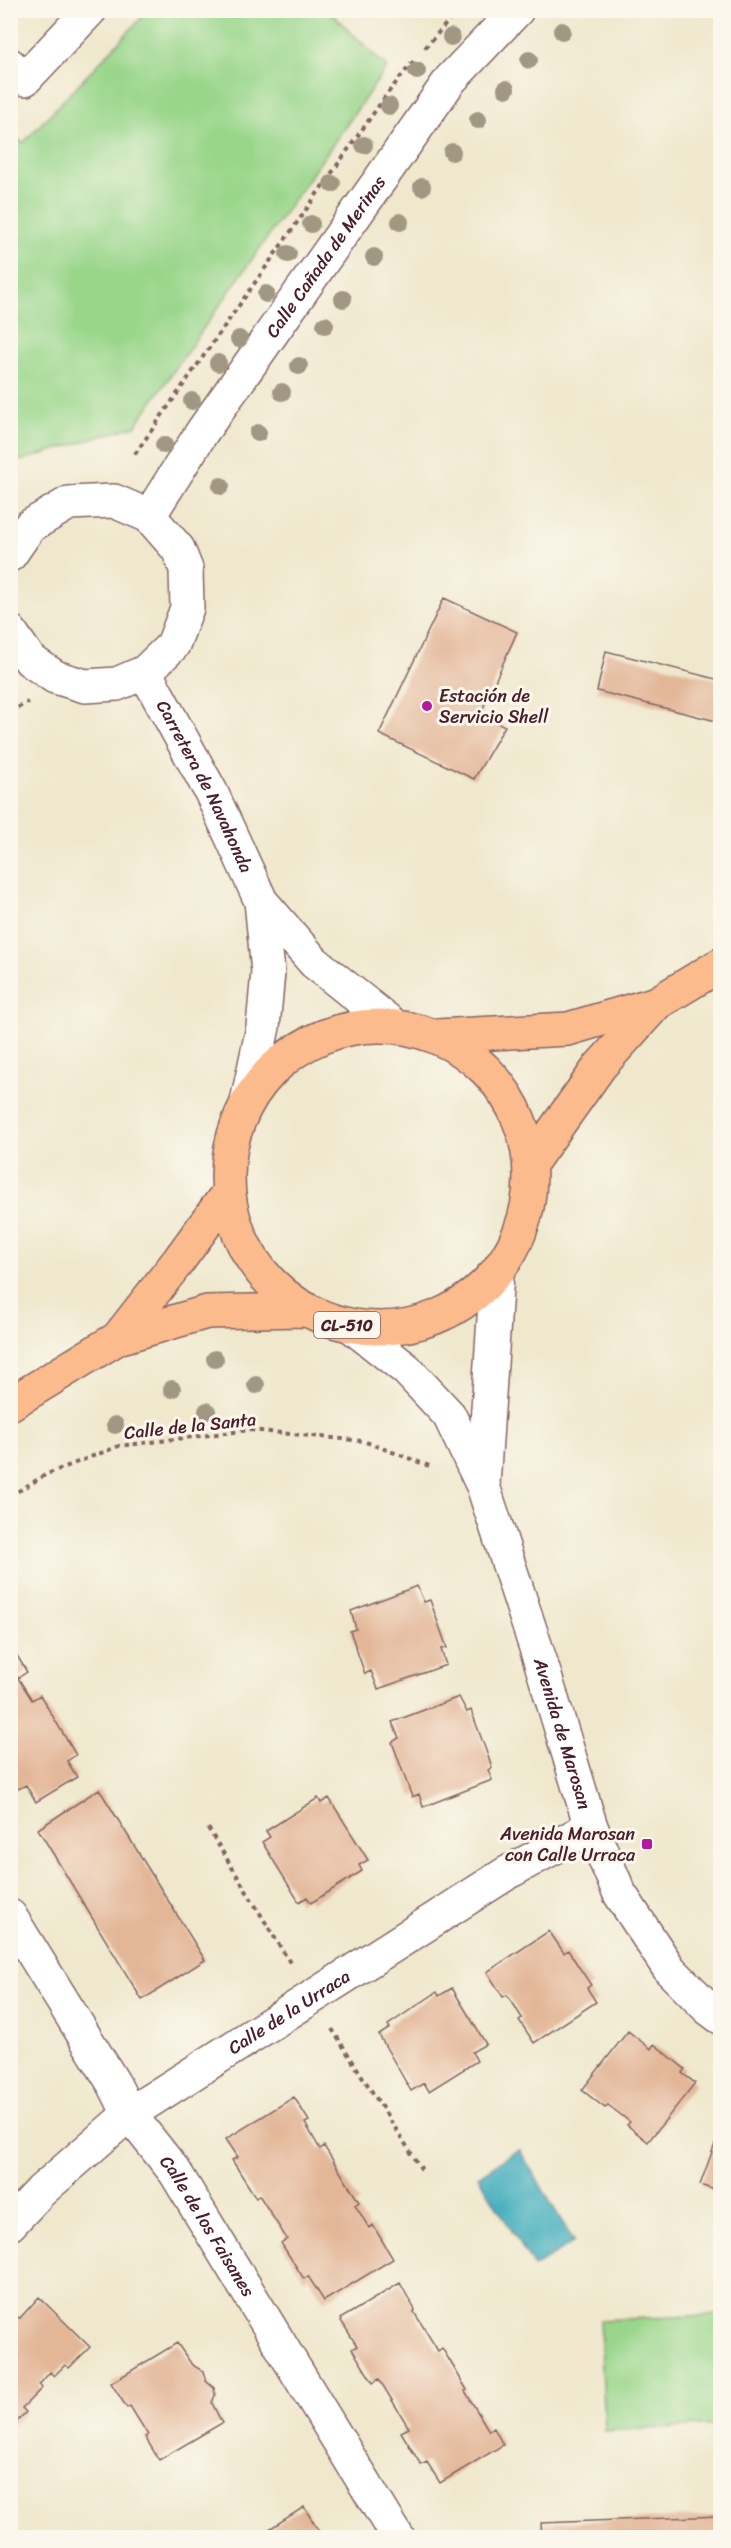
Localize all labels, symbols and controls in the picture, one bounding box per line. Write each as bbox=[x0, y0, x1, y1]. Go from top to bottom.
street label: Calle Cañada de Merinas bbox=[257, 168, 395, 345]
place label: Estación de Servicio Shell bbox=[439, 680, 549, 733]
street label: Carretera de Navahonda bbox=[147, 694, 262, 878]
marker: Estación de Servicio Shell bbox=[420, 699, 434, 713]
road number: CL-510 bbox=[314, 1312, 380, 1338]
street label: Calle de la Santa bbox=[122, 1403, 258, 1449]
street label: Avenida de Marosan bbox=[524, 1653, 601, 1814]
place label: Avenida Marosan con Calle Urraca bbox=[499, 1818, 636, 1871]
marker: Avenida Marosan con Calle Urraca bbox=[640, 1837, 654, 1851]
street label: Calle de la Urraca bbox=[221, 1961, 357, 2063]
street label: Calle de los Faisanes bbox=[151, 2148, 264, 2304]

